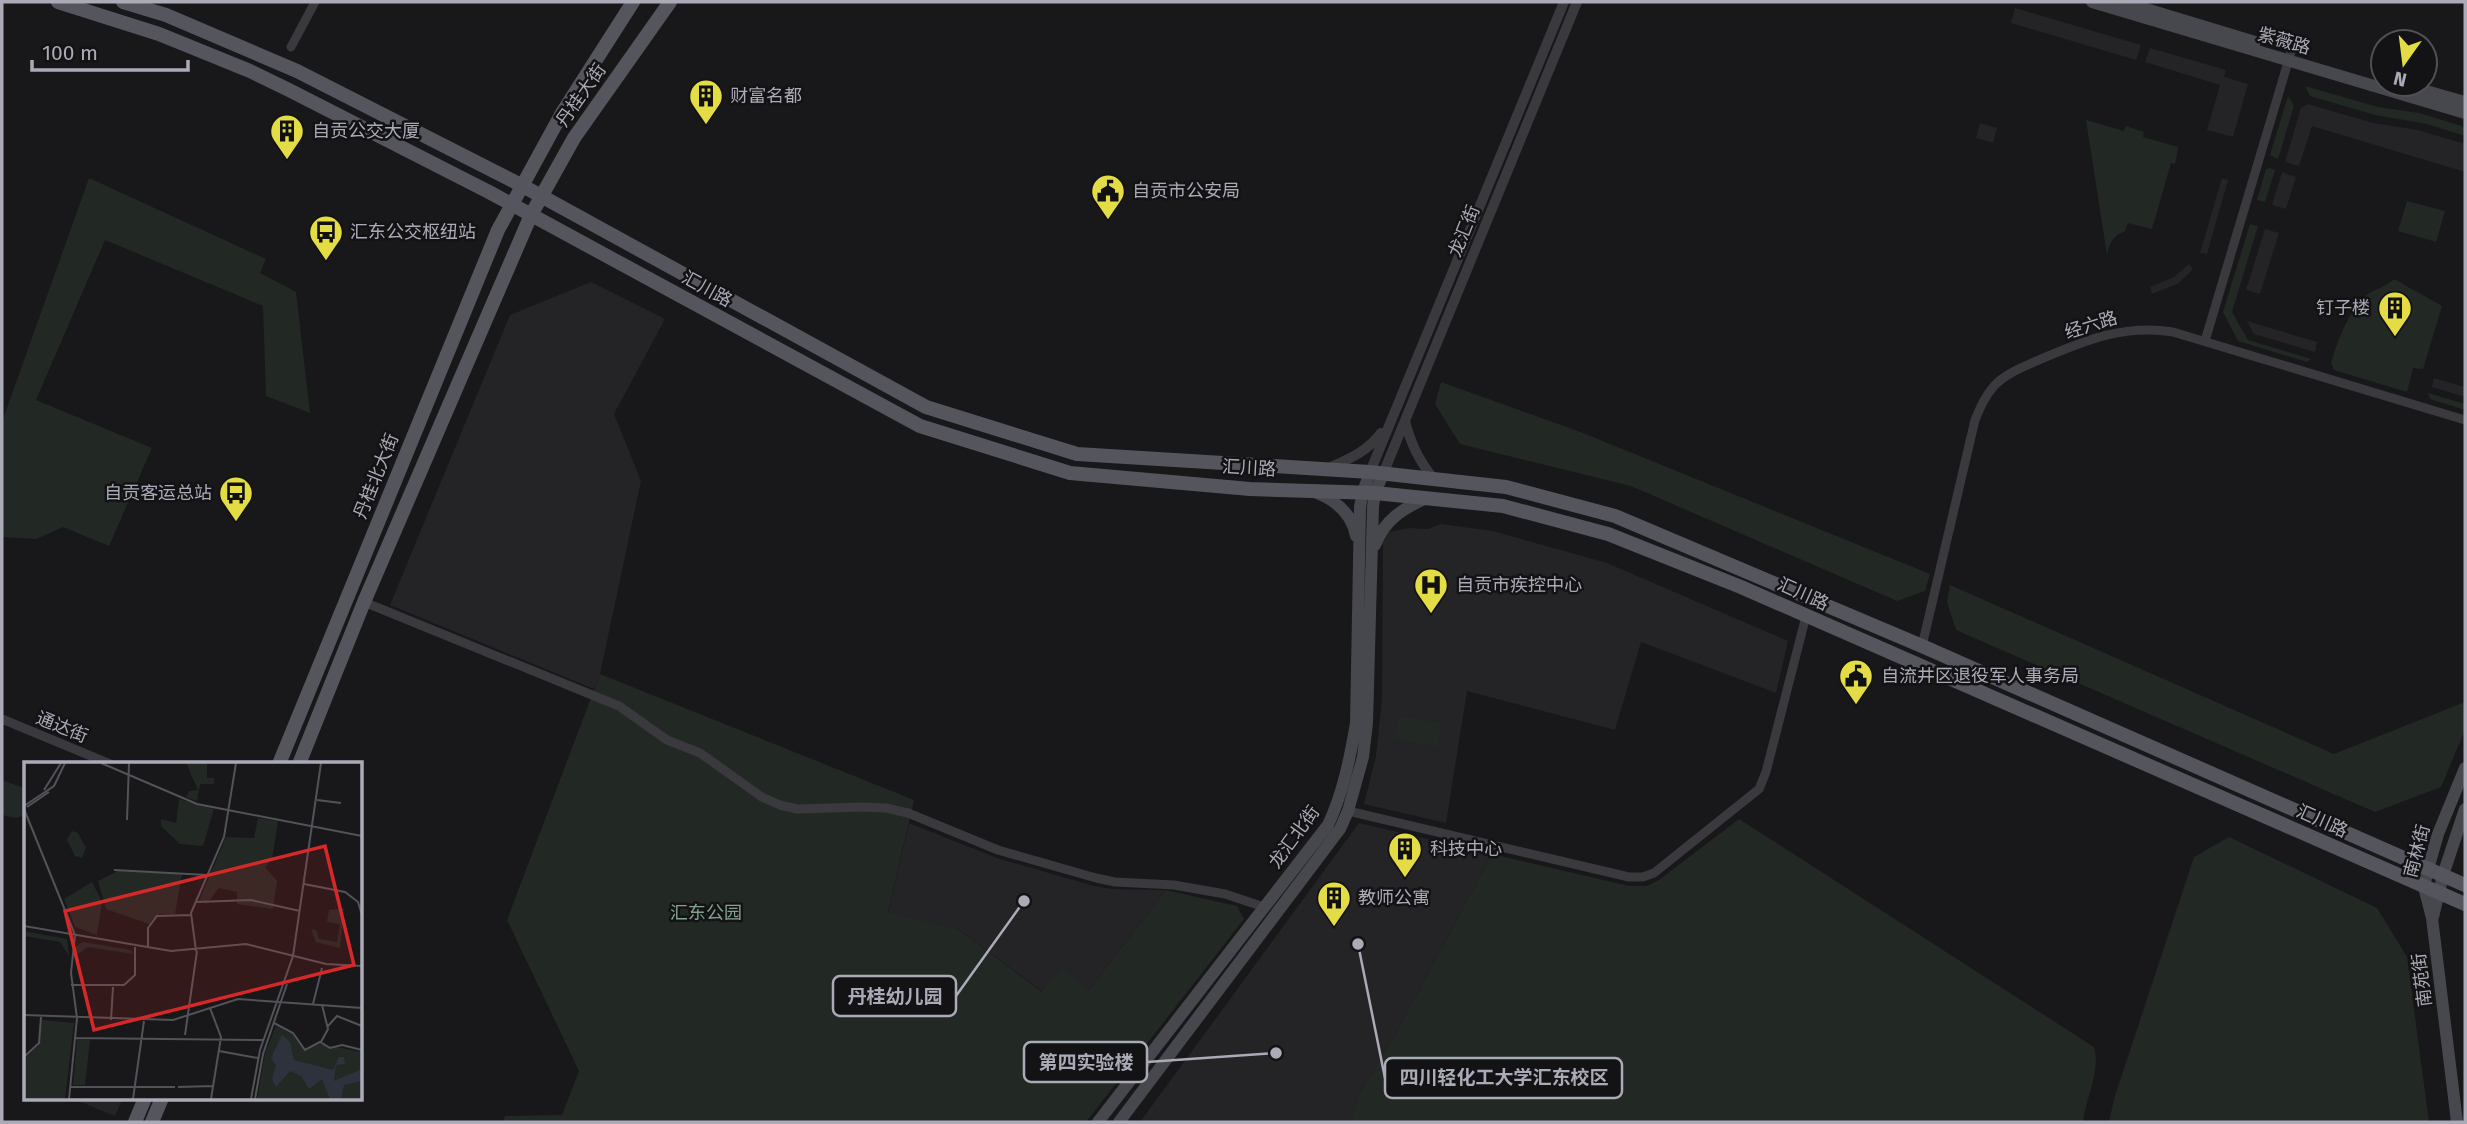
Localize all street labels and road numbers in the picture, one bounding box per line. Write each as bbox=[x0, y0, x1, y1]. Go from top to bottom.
street label: 紫薇路 bbox=[2255, 23, 2313, 59]
street label: 丹桂大街 bbox=[551, 59, 611, 131]
street label: 龙汇街 bbox=[1444, 202, 1484, 260]
street label: 汇川路 bbox=[678, 266, 736, 312]
street label: 经六路 bbox=[2062, 307, 2120, 343]
street label: 丹桂北大街 bbox=[349, 430, 403, 522]
street label: 汇川路 bbox=[1221, 456, 1277, 480]
street label: 汇川路 bbox=[1774, 573, 1832, 615]
street label: 通达街 bbox=[33, 707, 91, 747]
street label: 汇川路 bbox=[2293, 800, 2351, 842]
street label: 龙汇北街 bbox=[1264, 801, 1324, 873]
street label: 南林街 bbox=[2399, 822, 2435, 880]
street label: 南苑街 bbox=[2408, 952, 2436, 1008]

